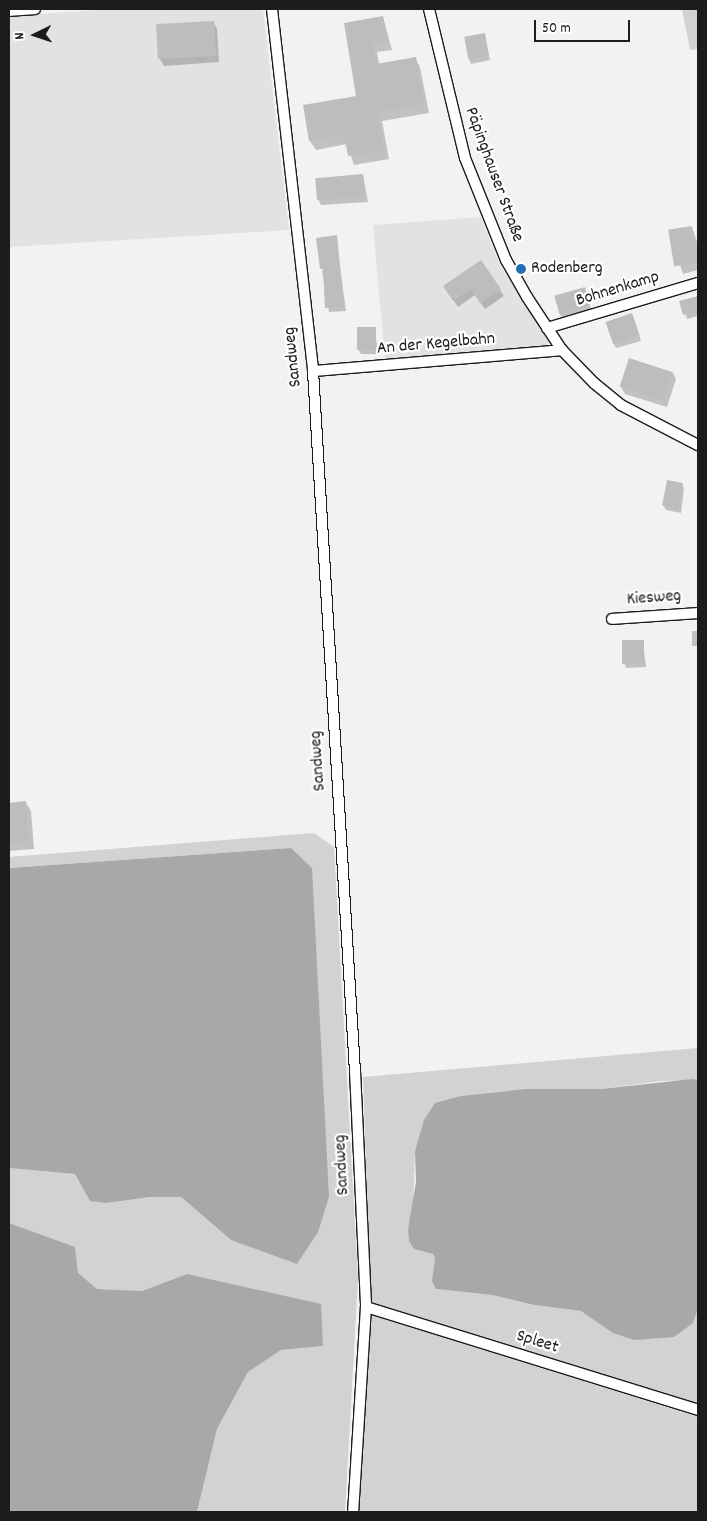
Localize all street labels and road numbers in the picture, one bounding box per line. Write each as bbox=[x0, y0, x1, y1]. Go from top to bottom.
street label: Päpinghauser Straße bbox=[459, 105, 527, 245]
street label: Bohnenkamp bbox=[574, 267, 662, 313]
street label: Sandweg bbox=[280, 326, 308, 388]
street label: An der Kegelbahn bbox=[376, 329, 496, 361]
street label: Kiesweg bbox=[626, 586, 682, 612]
street label: Sandweg bbox=[306, 730, 332, 792]
street label: Sandweg bbox=[331, 1134, 355, 1196]
street label: Spleet bbox=[513, 1326, 561, 1360]

